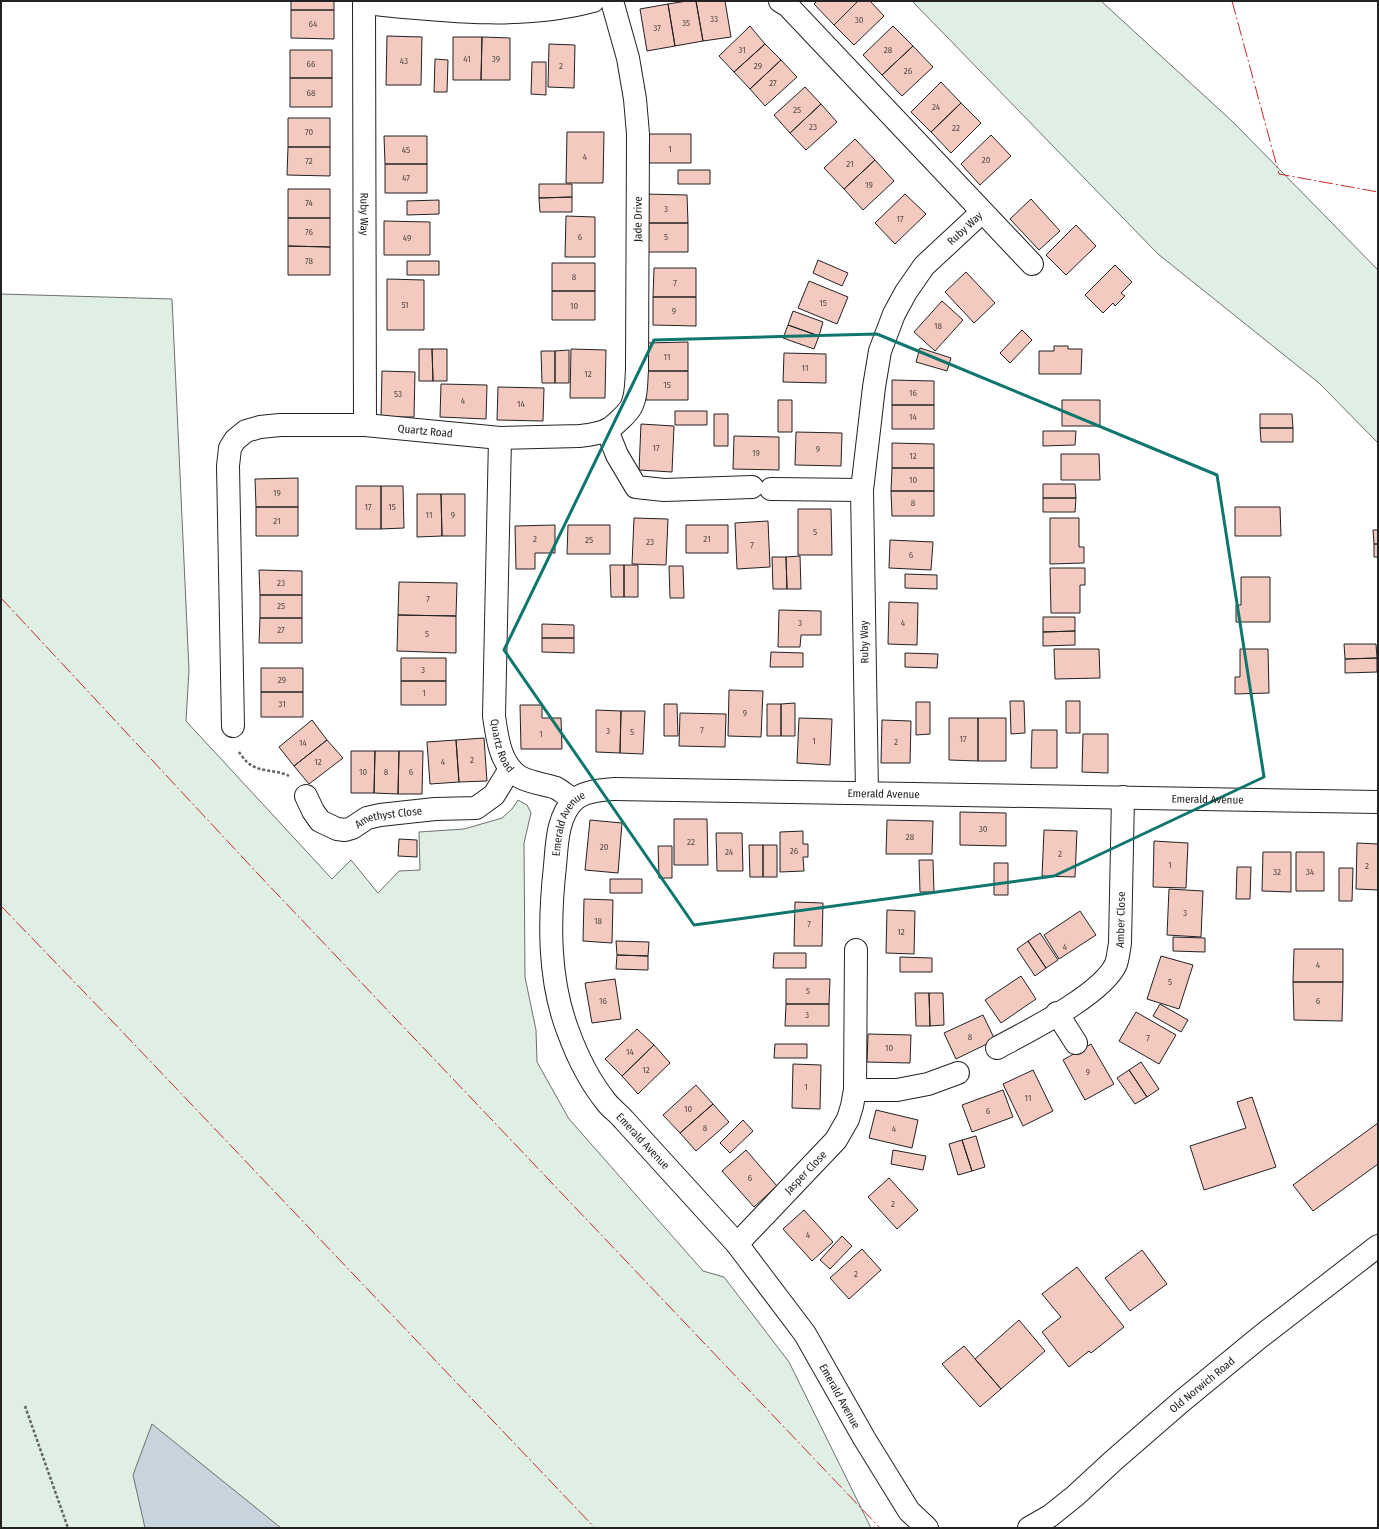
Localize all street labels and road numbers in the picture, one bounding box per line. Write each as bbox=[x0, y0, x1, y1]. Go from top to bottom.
street label: Ruby Way bbox=[357, 192, 371, 236]
street label: Jade Drive bbox=[632, 196, 645, 242]
street label: Ruby Way bbox=[945, 209, 985, 248]
street label: Quartz Road bbox=[397, 422, 453, 440]
street label: Ruby Way bbox=[858, 620, 871, 664]
street label: Quartz Road bbox=[487, 718, 517, 775]
street label: Emerald Avenue bbox=[847, 787, 920, 801]
street label: Emerald Avenue bbox=[550, 788, 587, 857]
street label: Emerald Avenue bbox=[1171, 792, 1244, 807]
street label: Amethyst Close bbox=[352, 804, 423, 831]
street label: Amber Close bbox=[1113, 891, 1128, 949]
street label: Emerald Avenue bbox=[613, 1111, 672, 1172]
street label: Jasper Close bbox=[782, 1148, 829, 1197]
street label: Old Norwich Road bbox=[1167, 1355, 1237, 1416]
street label: Emerald Avenue bbox=[816, 1362, 863, 1431]

